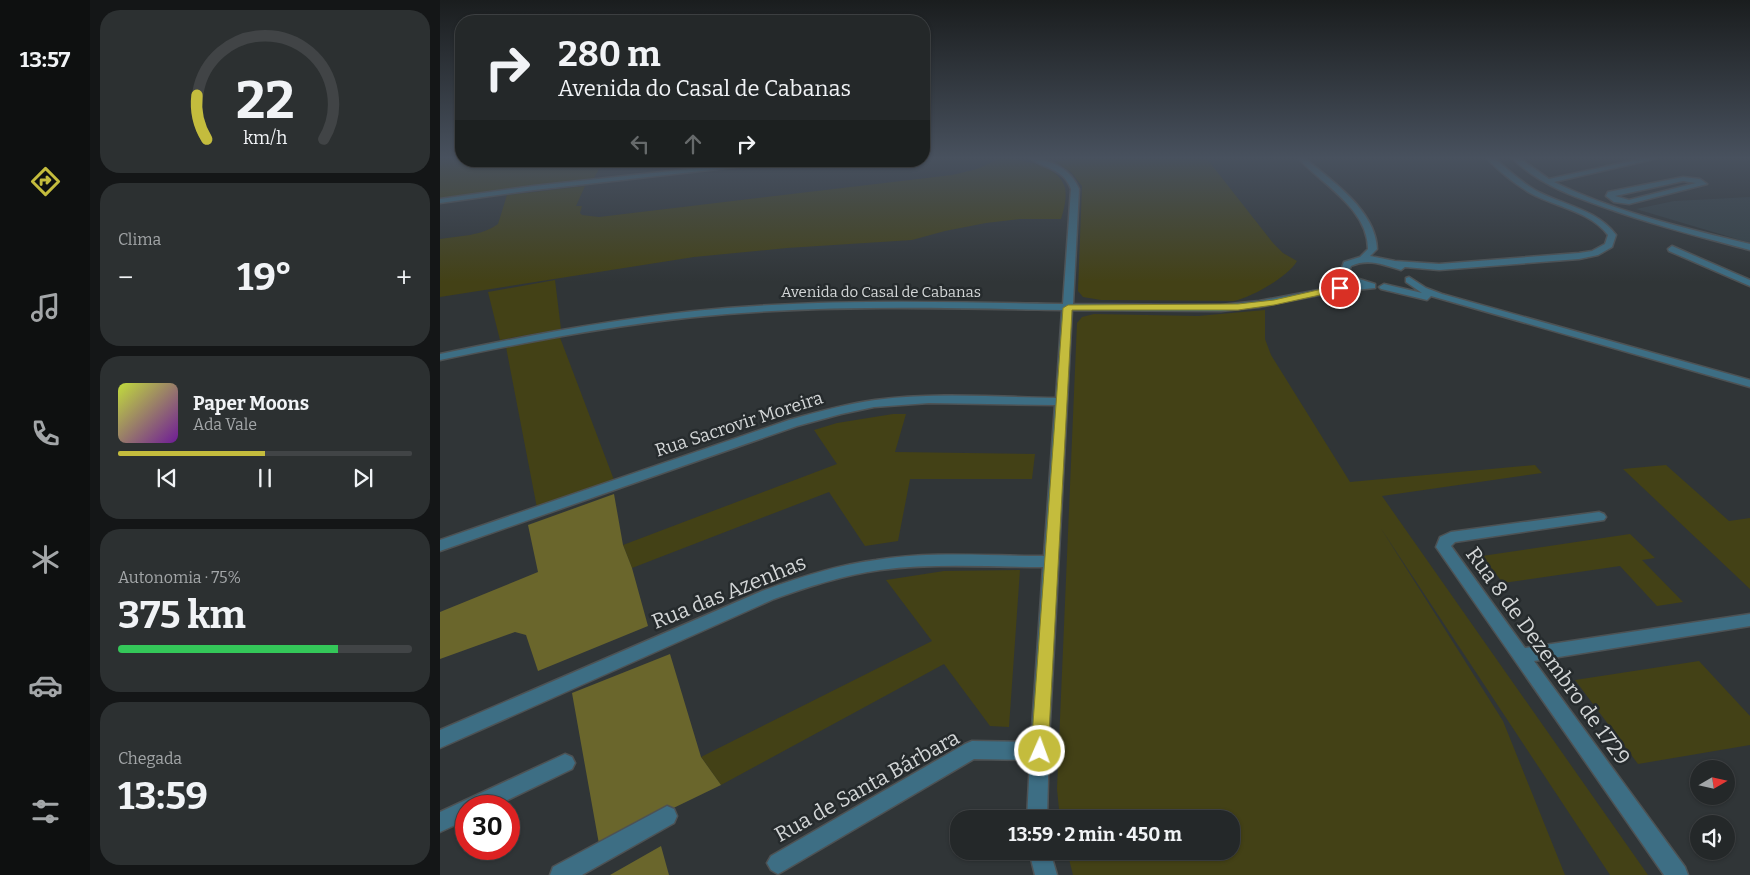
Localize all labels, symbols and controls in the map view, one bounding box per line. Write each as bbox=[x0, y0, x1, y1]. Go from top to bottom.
text: 280 m bbox=[558, 33, 661, 75]
icon: right bbox=[475, 35, 540, 100]
text: 13:57 bbox=[20, 46, 70, 73]
text: 22 bbox=[236, 69, 294, 132]
text: Avenida do Casal de Cabanas bbox=[558, 75, 851, 102]
text: km/h bbox=[243, 127, 287, 149]
icon: left bbox=[626, 130, 654, 158]
icon: ahead bbox=[679, 130, 707, 158]
icon: right bbox=[732, 130, 760, 158]
icon: directions bbox=[28, 164, 63, 199]
text: Clima bbox=[118, 230, 161, 249]
text: 19° bbox=[237, 254, 292, 300]
text: − bbox=[118, 261, 133, 294]
text: + bbox=[396, 261, 412, 294]
pin bbox=[1319, 267, 1361, 309]
icon: arrive bbox=[1326, 274, 1354, 302]
street label: Avenida do Casal de Cabanas bbox=[781, 283, 981, 301]
icon: music bbox=[28, 290, 63, 325]
street label: Rua Sacrovir Moreira bbox=[652, 386, 826, 462]
text: Paper Moons bbox=[193, 392, 309, 415]
text: Ada Vale bbox=[193, 415, 257, 434]
icon: phone bbox=[28, 416, 63, 451]
icon: previous bbox=[153, 464, 181, 492]
icon: pause bbox=[251, 464, 279, 492]
icon: next bbox=[349, 464, 377, 492]
icon: climate bbox=[28, 542, 63, 577]
street label: Rua 8 de Dezembro de 1729 bbox=[1460, 542, 1636, 770]
street label: Rua das Azenhas bbox=[648, 549, 810, 635]
text: Autonomia · 75% bbox=[118, 568, 241, 587]
text: 375 km bbox=[118, 592, 246, 638]
icon: car bbox=[28, 668, 63, 703]
street label: Rua de Santa Bárbara bbox=[770, 724, 964, 848]
position arrow bbox=[1013, 724, 1065, 776]
text: Chegada bbox=[118, 749, 182, 768]
north arrow bbox=[1690, 760, 1735, 805]
map controls bbox=[1690, 760, 1735, 860]
text: 13:59 bbox=[118, 773, 208, 819]
icon: filters bbox=[28, 794, 63, 829]
speed limit sign: 30 bbox=[455, 795, 520, 860]
button: sound bbox=[1690, 815, 1735, 860]
text: 13:59 · 2 min · 450 m bbox=[1008, 823, 1182, 846]

